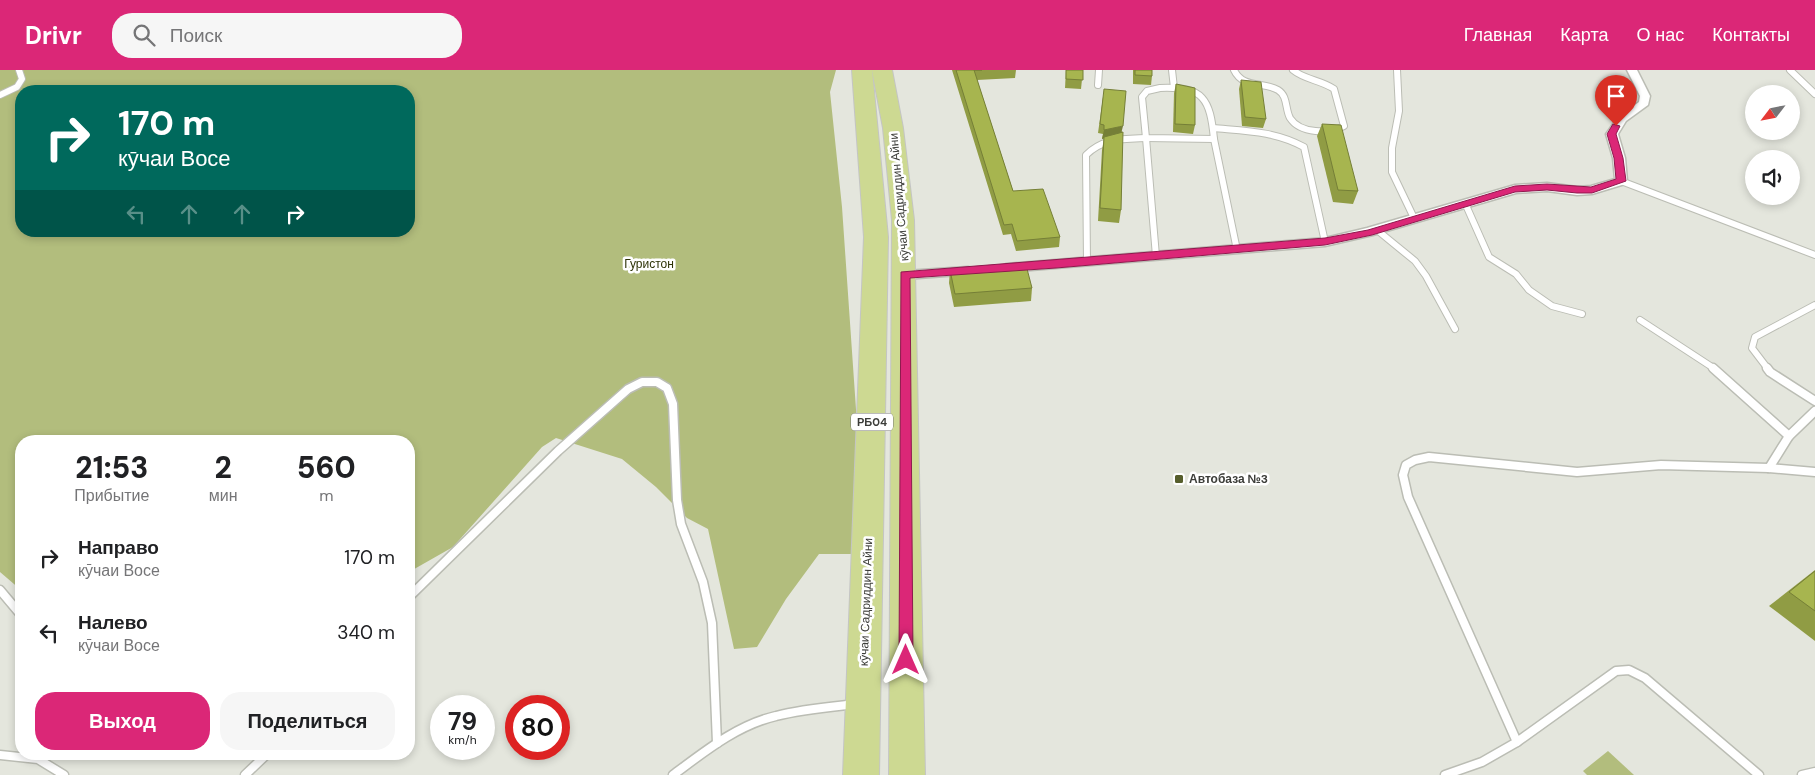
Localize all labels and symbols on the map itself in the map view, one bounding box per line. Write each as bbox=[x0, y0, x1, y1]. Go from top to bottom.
pin bbox=[1595, 75, 1637, 126]
north arrow bbox=[1745, 85, 1800, 140]
street label: кӯчаи Садриддин Айни bbox=[885, 132, 913, 262]
park label: Гуристон bbox=[624, 256, 674, 272]
road number: РБ04 bbox=[851, 414, 893, 431]
place label: Автобаза №3 bbox=[1189, 471, 1268, 487]
marker: Автобаза №3 bbox=[1173, 473, 1185, 485]
street label: кӯчаи Садриддин Айни bbox=[856, 538, 876, 666]
position arrow bbox=[879, 633, 931, 685]
speed limit sign: 80 bbox=[505, 695, 570, 760]

